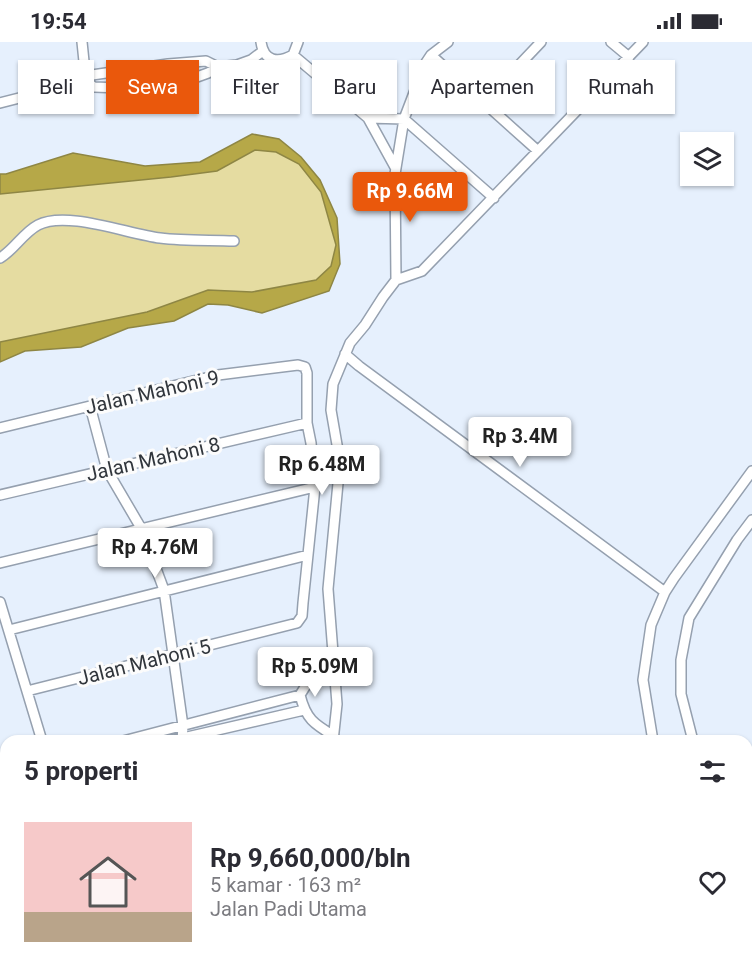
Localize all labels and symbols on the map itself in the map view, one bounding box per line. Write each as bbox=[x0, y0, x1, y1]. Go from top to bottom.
pin: Rp 9.66M bbox=[348, 172, 472, 223]
street label: Jalan Mahoni 9 bbox=[83, 365, 221, 419]
pin: Rp 3.4M bbox=[465, 417, 575, 468]
street label: Jalan Mahoni 8 bbox=[84, 432, 222, 486]
pin: Rp 6.48M bbox=[260, 445, 384, 496]
pin: Rp 4.76M bbox=[93, 528, 217, 579]
street label: Jalan Mahoni 5 bbox=[75, 634, 213, 690]
pin: Rp 5.09M bbox=[253, 647, 377, 698]

